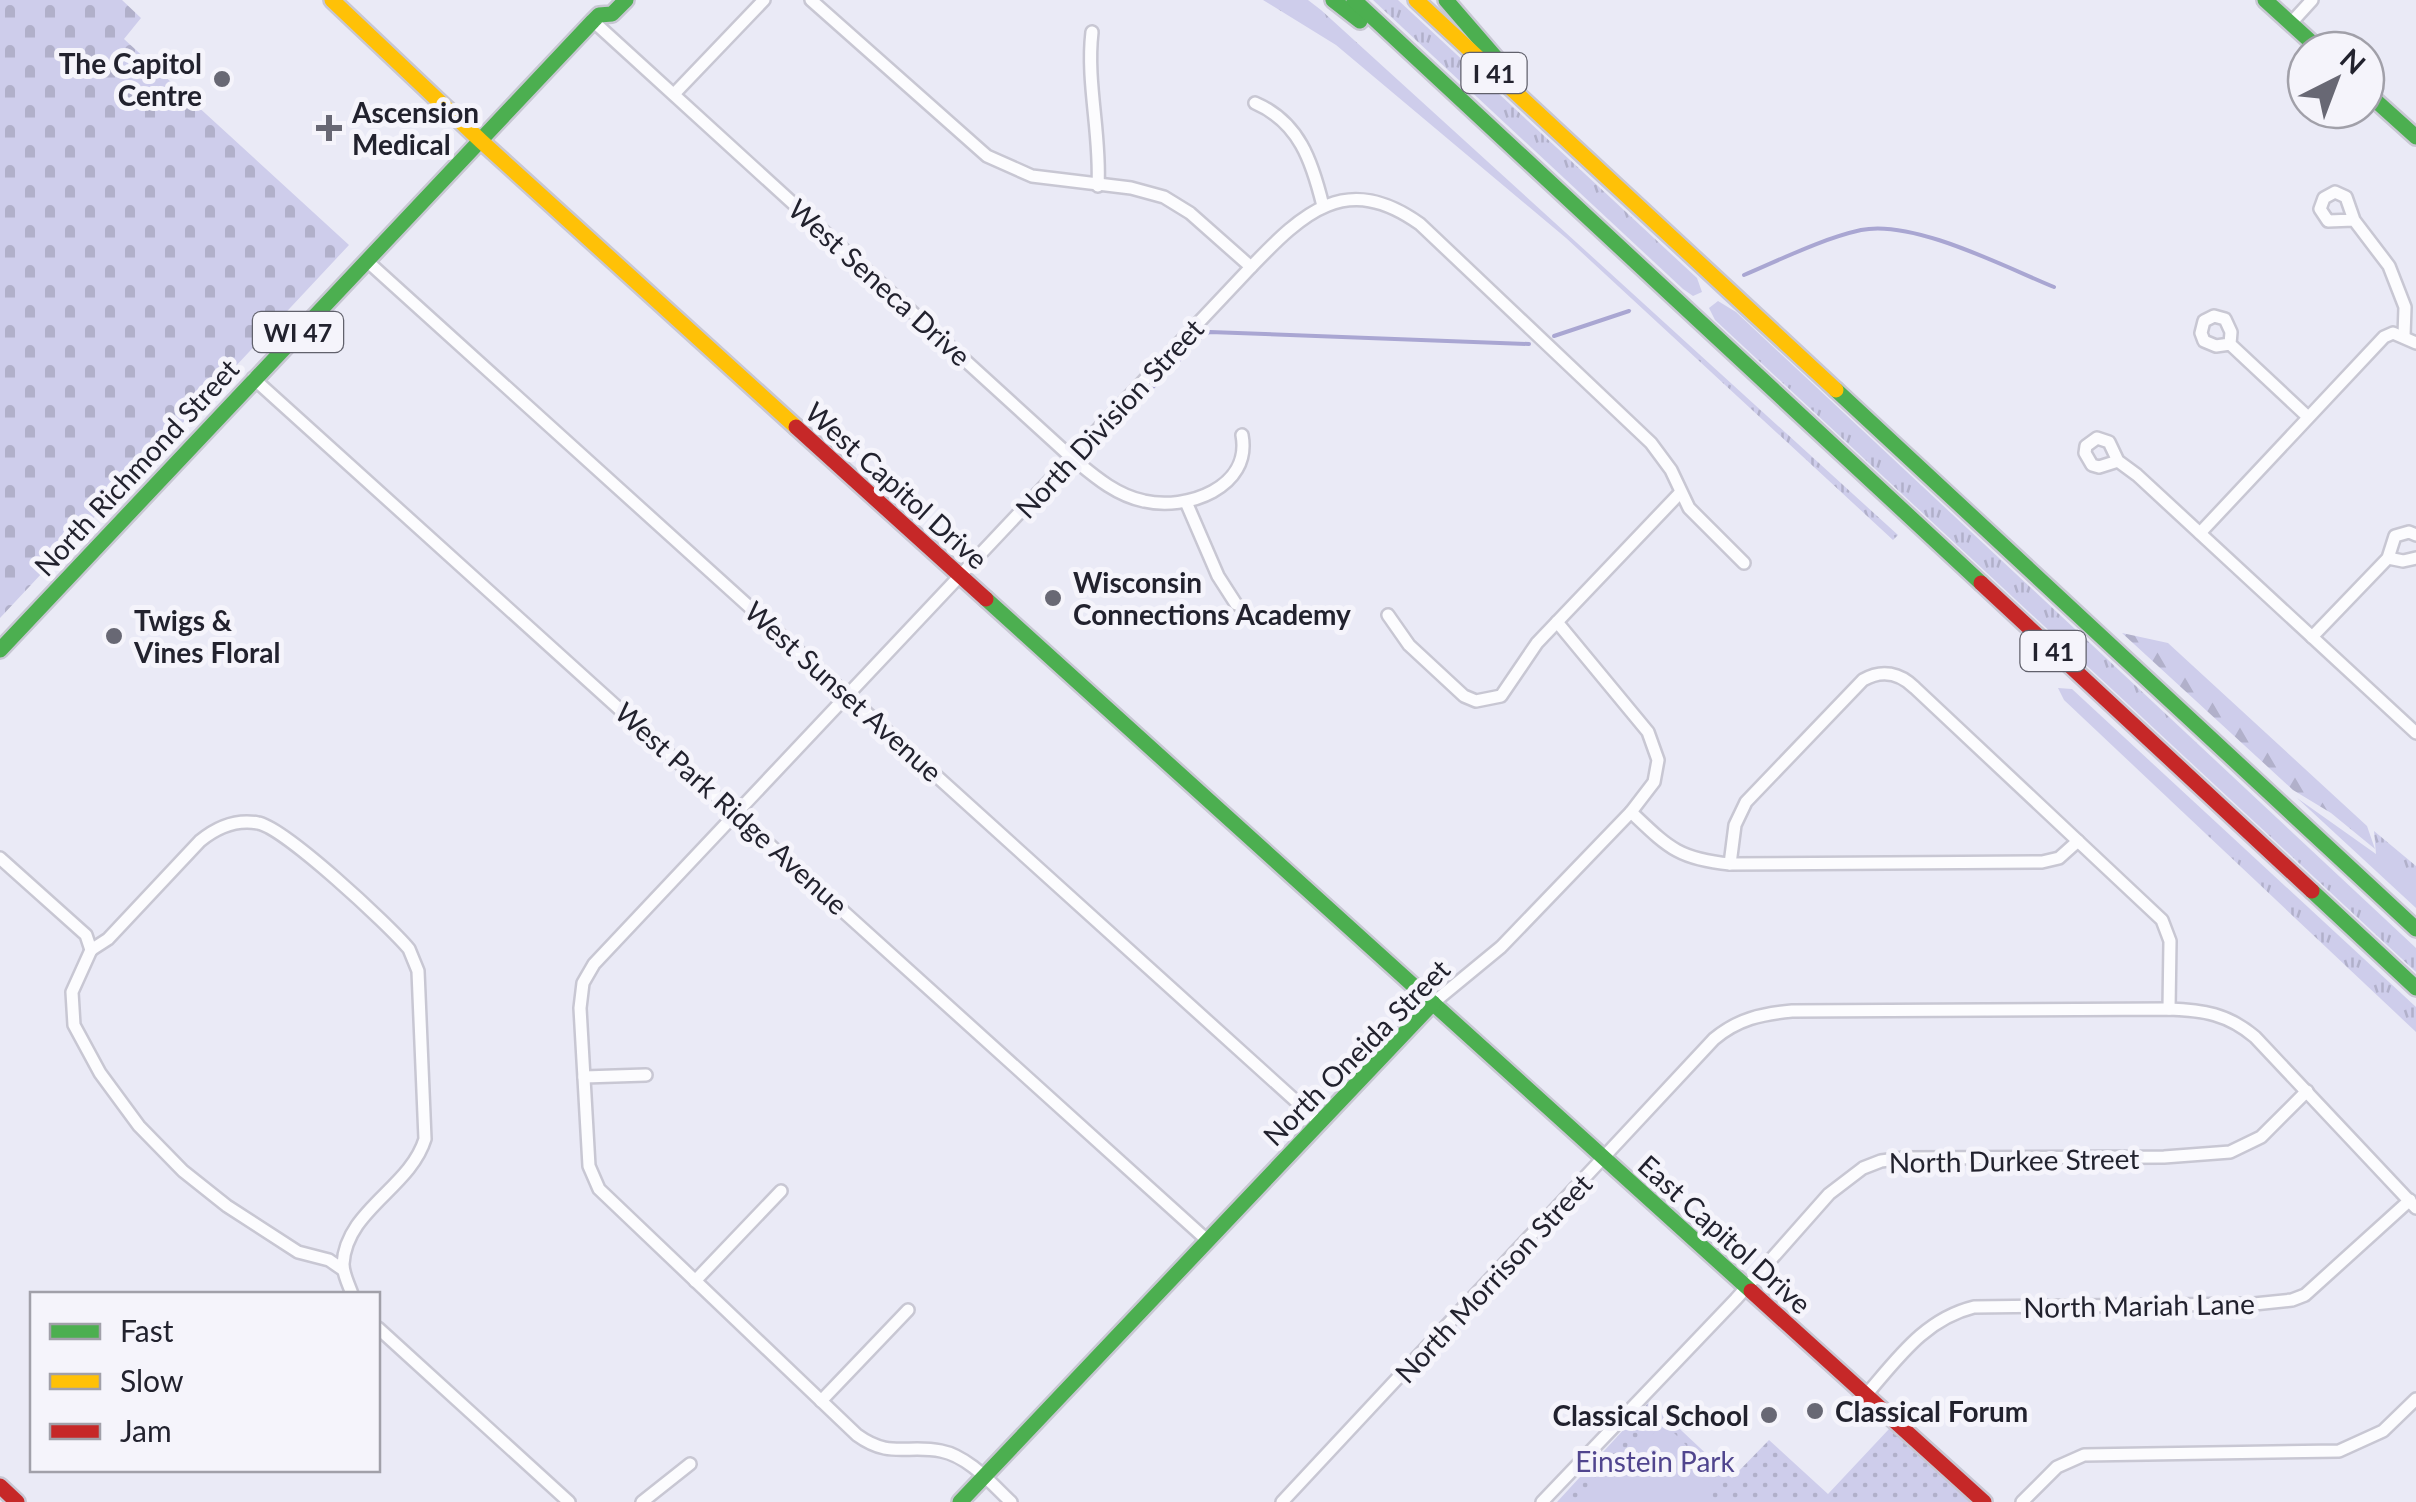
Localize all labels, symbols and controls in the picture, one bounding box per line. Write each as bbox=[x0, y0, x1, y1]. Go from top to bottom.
north arrow bbox=[2286, 30, 2386, 130]
text: N bbox=[2334, 41, 2373, 81]
place label: The Capitol Centre bbox=[59, 46, 202, 112]
road number: I 41 bbox=[1462, 53, 1526, 93]
marker: The Capitol Centre bbox=[211, 68, 233, 90]
place label: Ascension Medical bbox=[351, 95, 479, 161]
marker: Ascension Medical bbox=[316, 115, 342, 141]
street label: West Seneca Drive bbox=[782, 191, 978, 373]
street label: North Division Street bbox=[1008, 311, 1210, 525]
road number: WI 47 bbox=[253, 312, 343, 352]
street label: North Richmond Street bbox=[27, 352, 245, 582]
street label: West Capitol Drive bbox=[799, 394, 995, 576]
place label: Wisconsin Connections Academy bbox=[1073, 565, 1351, 631]
marker: Wisconsin Connections Academy bbox=[1042, 587, 1064, 609]
street label: West Sunset Avenue bbox=[738, 594, 950, 788]
place label: Twigs & Vines Floral bbox=[133, 603, 281, 669]
marker: Twigs & Vines Floral bbox=[103, 625, 125, 647]
road number: I 41 bbox=[2020, 631, 2086, 671]
street label: West Park Ridge Avenue bbox=[609, 695, 855, 921]
street label: North Oneida Street bbox=[1256, 952, 1456, 1152]
street label: North Durkee Street bbox=[1888, 1141, 2140, 1179]
street label: East Capitol Drive bbox=[1632, 1148, 1818, 1320]
street label: North Morrison Street bbox=[1388, 1167, 1598, 1389]
street label: North Mariah Lane bbox=[2023, 1286, 2255, 1324]
legend bbox=[30, 1292, 380, 1472]
text: Fast bbox=[120, 1312, 174, 1348]
text: Slow bbox=[120, 1362, 184, 1398]
place label: Classical Forum bbox=[1835, 1394, 2028, 1428]
place label: Classical School bbox=[1552, 1398, 1749, 1432]
marker: Classical Forum bbox=[1804, 1400, 1826, 1422]
marker: Classical School bbox=[1758, 1404, 1780, 1426]
text: Jam bbox=[120, 1412, 172, 1448]
park label: Einstein Park bbox=[1575, 1444, 1736, 1478]

